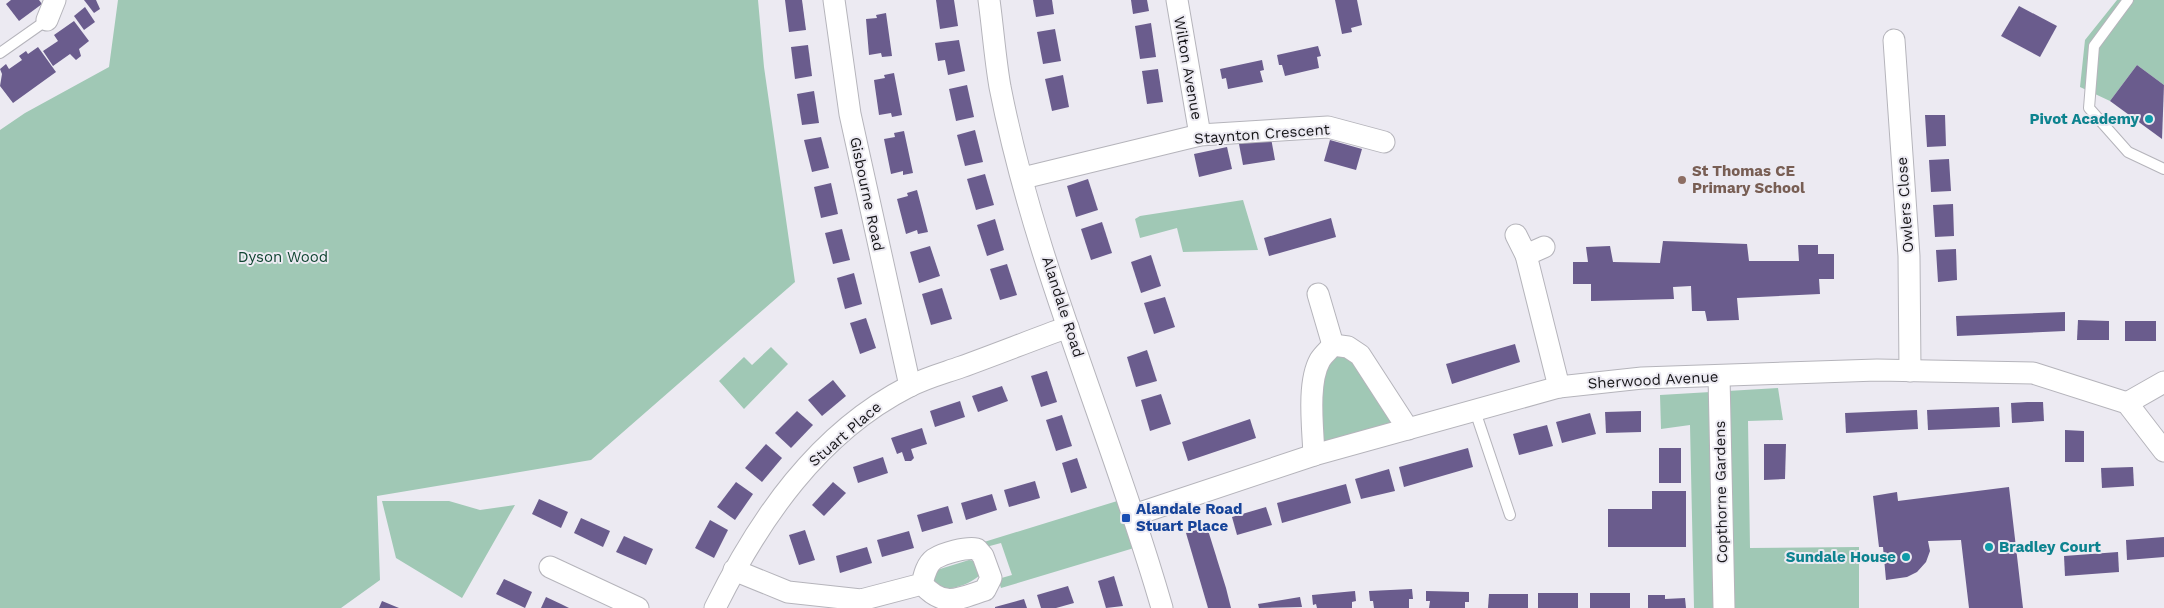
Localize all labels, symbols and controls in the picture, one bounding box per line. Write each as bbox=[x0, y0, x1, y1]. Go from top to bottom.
street label: Wilton Avenue bbox=[1170, 15, 1206, 121]
place label: Pivot Academy bbox=[2029, 110, 2140, 128]
marker: Pivot Academy bbox=[2143, 113, 2155, 125]
street label: Staynton Crescent bbox=[1194, 120, 1331, 148]
street label: Gisbourne Road bbox=[846, 135, 888, 253]
street label: Owlers Close bbox=[1893, 156, 1917, 254]
place label: St Thomas CE Primary School bbox=[1692, 162, 1805, 197]
marker: St Thomas CE Primary School bbox=[1676, 174, 1688, 186]
park label: Dyson Wood bbox=[238, 248, 328, 266]
street label: Alandale Road bbox=[1038, 254, 1088, 360]
street label: Sherwood Avenue bbox=[1587, 368, 1719, 392]
street label: Stuart Place bbox=[805, 398, 885, 470]
street label: Copthorne Gardens bbox=[1711, 420, 1731, 564]
place label: Alandale Road Stuart Place bbox=[1136, 500, 1242, 535]
marker: Alandale Road Stuart Place bbox=[1120, 512, 1132, 524]
place label: Bradley Court bbox=[1999, 538, 2101, 556]
marker: Bradley Court bbox=[1983, 541, 1995, 553]
place label: Sundale House bbox=[1786, 548, 1896, 566]
marker: Sundale House bbox=[1900, 551, 1912, 563]

